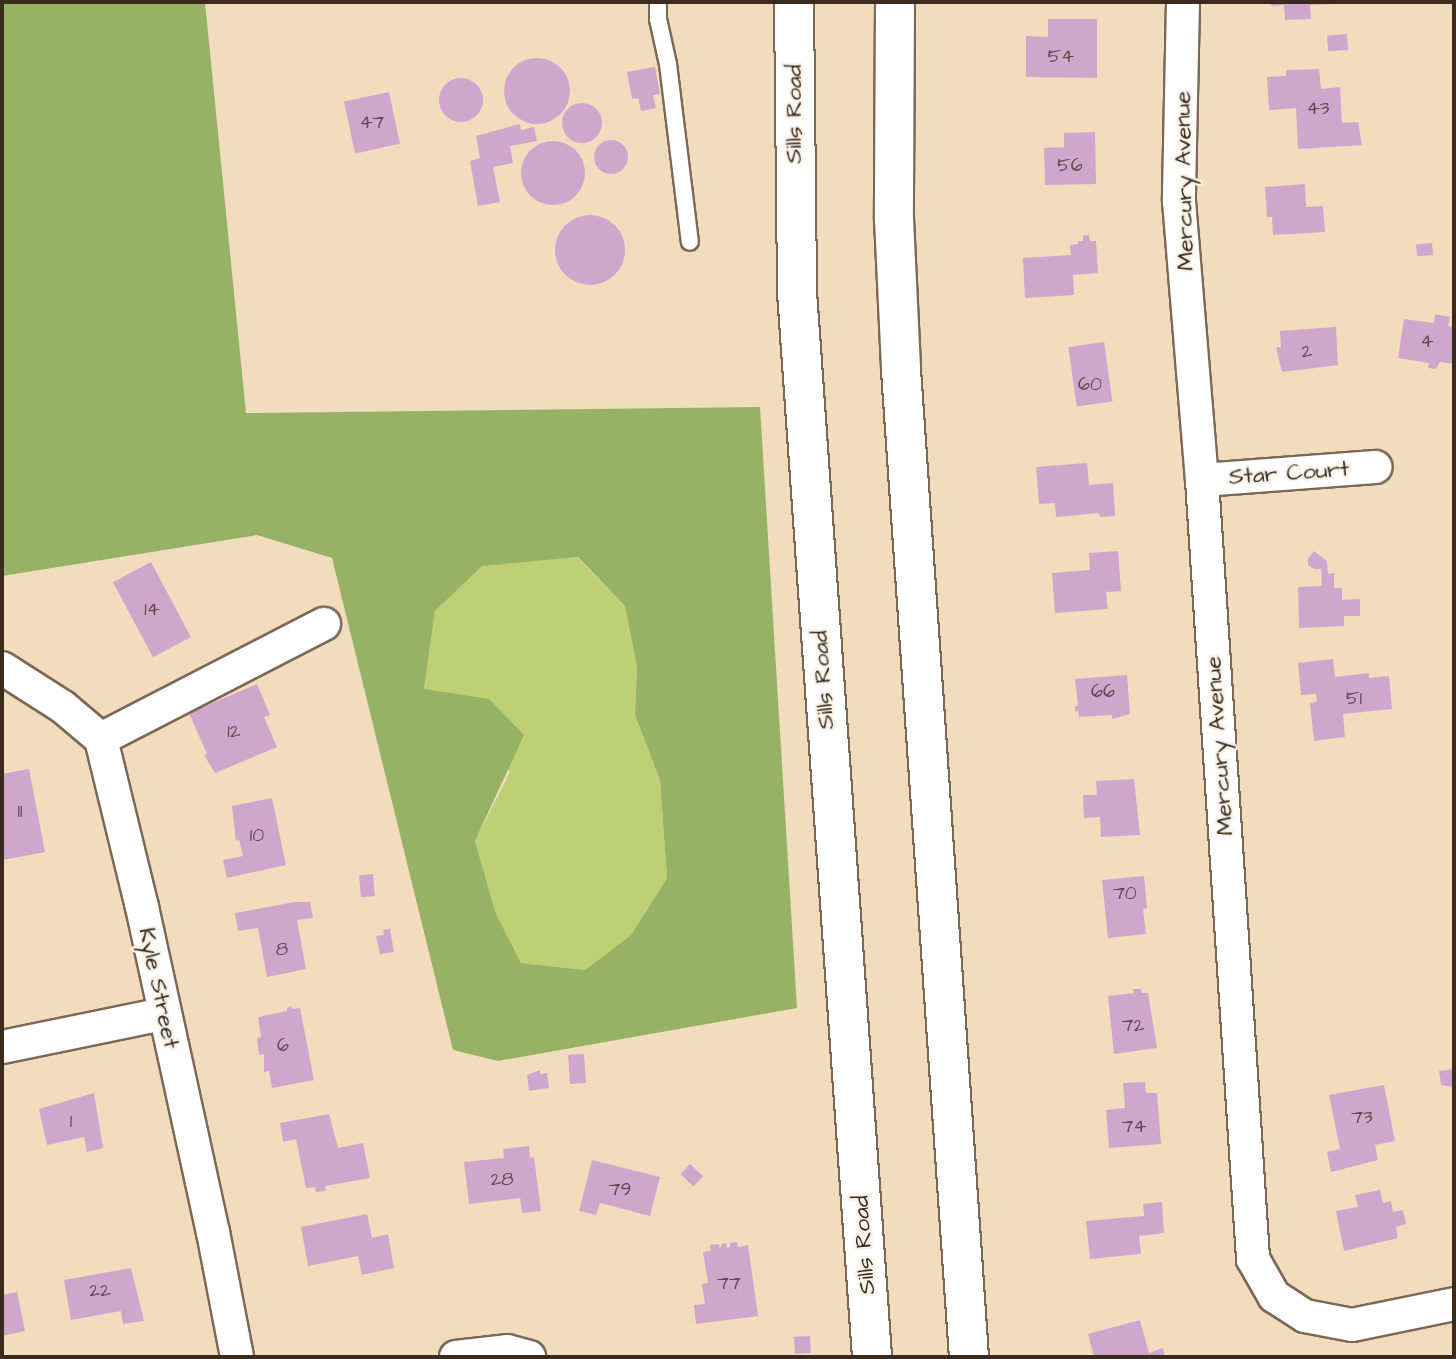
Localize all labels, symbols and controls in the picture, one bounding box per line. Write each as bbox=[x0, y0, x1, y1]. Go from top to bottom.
house number: 54 bbox=[1048, 46, 1074, 68]
street label: Sills Road bbox=[780, 64, 808, 164]
street label: Mercury Avenue bbox=[1169, 91, 1199, 271]
house number: 43 bbox=[1307, 98, 1329, 120]
house number: 47 bbox=[360, 112, 384, 134]
house number: 56 bbox=[1057, 155, 1083, 177]
house number: 4 bbox=[1421, 331, 1433, 353]
house number: 2 bbox=[1302, 341, 1312, 363]
house number: 60 bbox=[1078, 374, 1102, 396]
street label: Star Court bbox=[1228, 455, 1350, 491]
house number: 14 bbox=[144, 599, 160, 621]
street label: Sills Road bbox=[806, 630, 840, 730]
street label: Mercury Avenue bbox=[1199, 655, 1239, 837]
house number: 66 bbox=[1091, 681, 1115, 703]
house number: 51 bbox=[1346, 688, 1362, 710]
house number: 12 bbox=[227, 721, 241, 743]
house number: 11 bbox=[18, 801, 22, 823]
house number: 10 bbox=[250, 825, 264, 847]
house number: 70 bbox=[1113, 883, 1137, 905]
street label: Kyle Street bbox=[133, 925, 185, 1051]
house number: 8 bbox=[276, 939, 288, 961]
house number: 72 bbox=[1122, 1015, 1144, 1037]
house number: 6 bbox=[277, 1035, 289, 1057]
house number: 73 bbox=[1351, 1107, 1373, 1129]
house number: 1 bbox=[70, 1111, 72, 1133]
house number: 74 bbox=[1122, 1116, 1146, 1138]
house number: 28 bbox=[490, 1169, 514, 1191]
house number: 79 bbox=[609, 1179, 631, 1201]
street label: Sills Road bbox=[847, 1195, 881, 1295]
house number: 77 bbox=[717, 1273, 741, 1295]
house number: 22 bbox=[89, 1280, 111, 1302]

